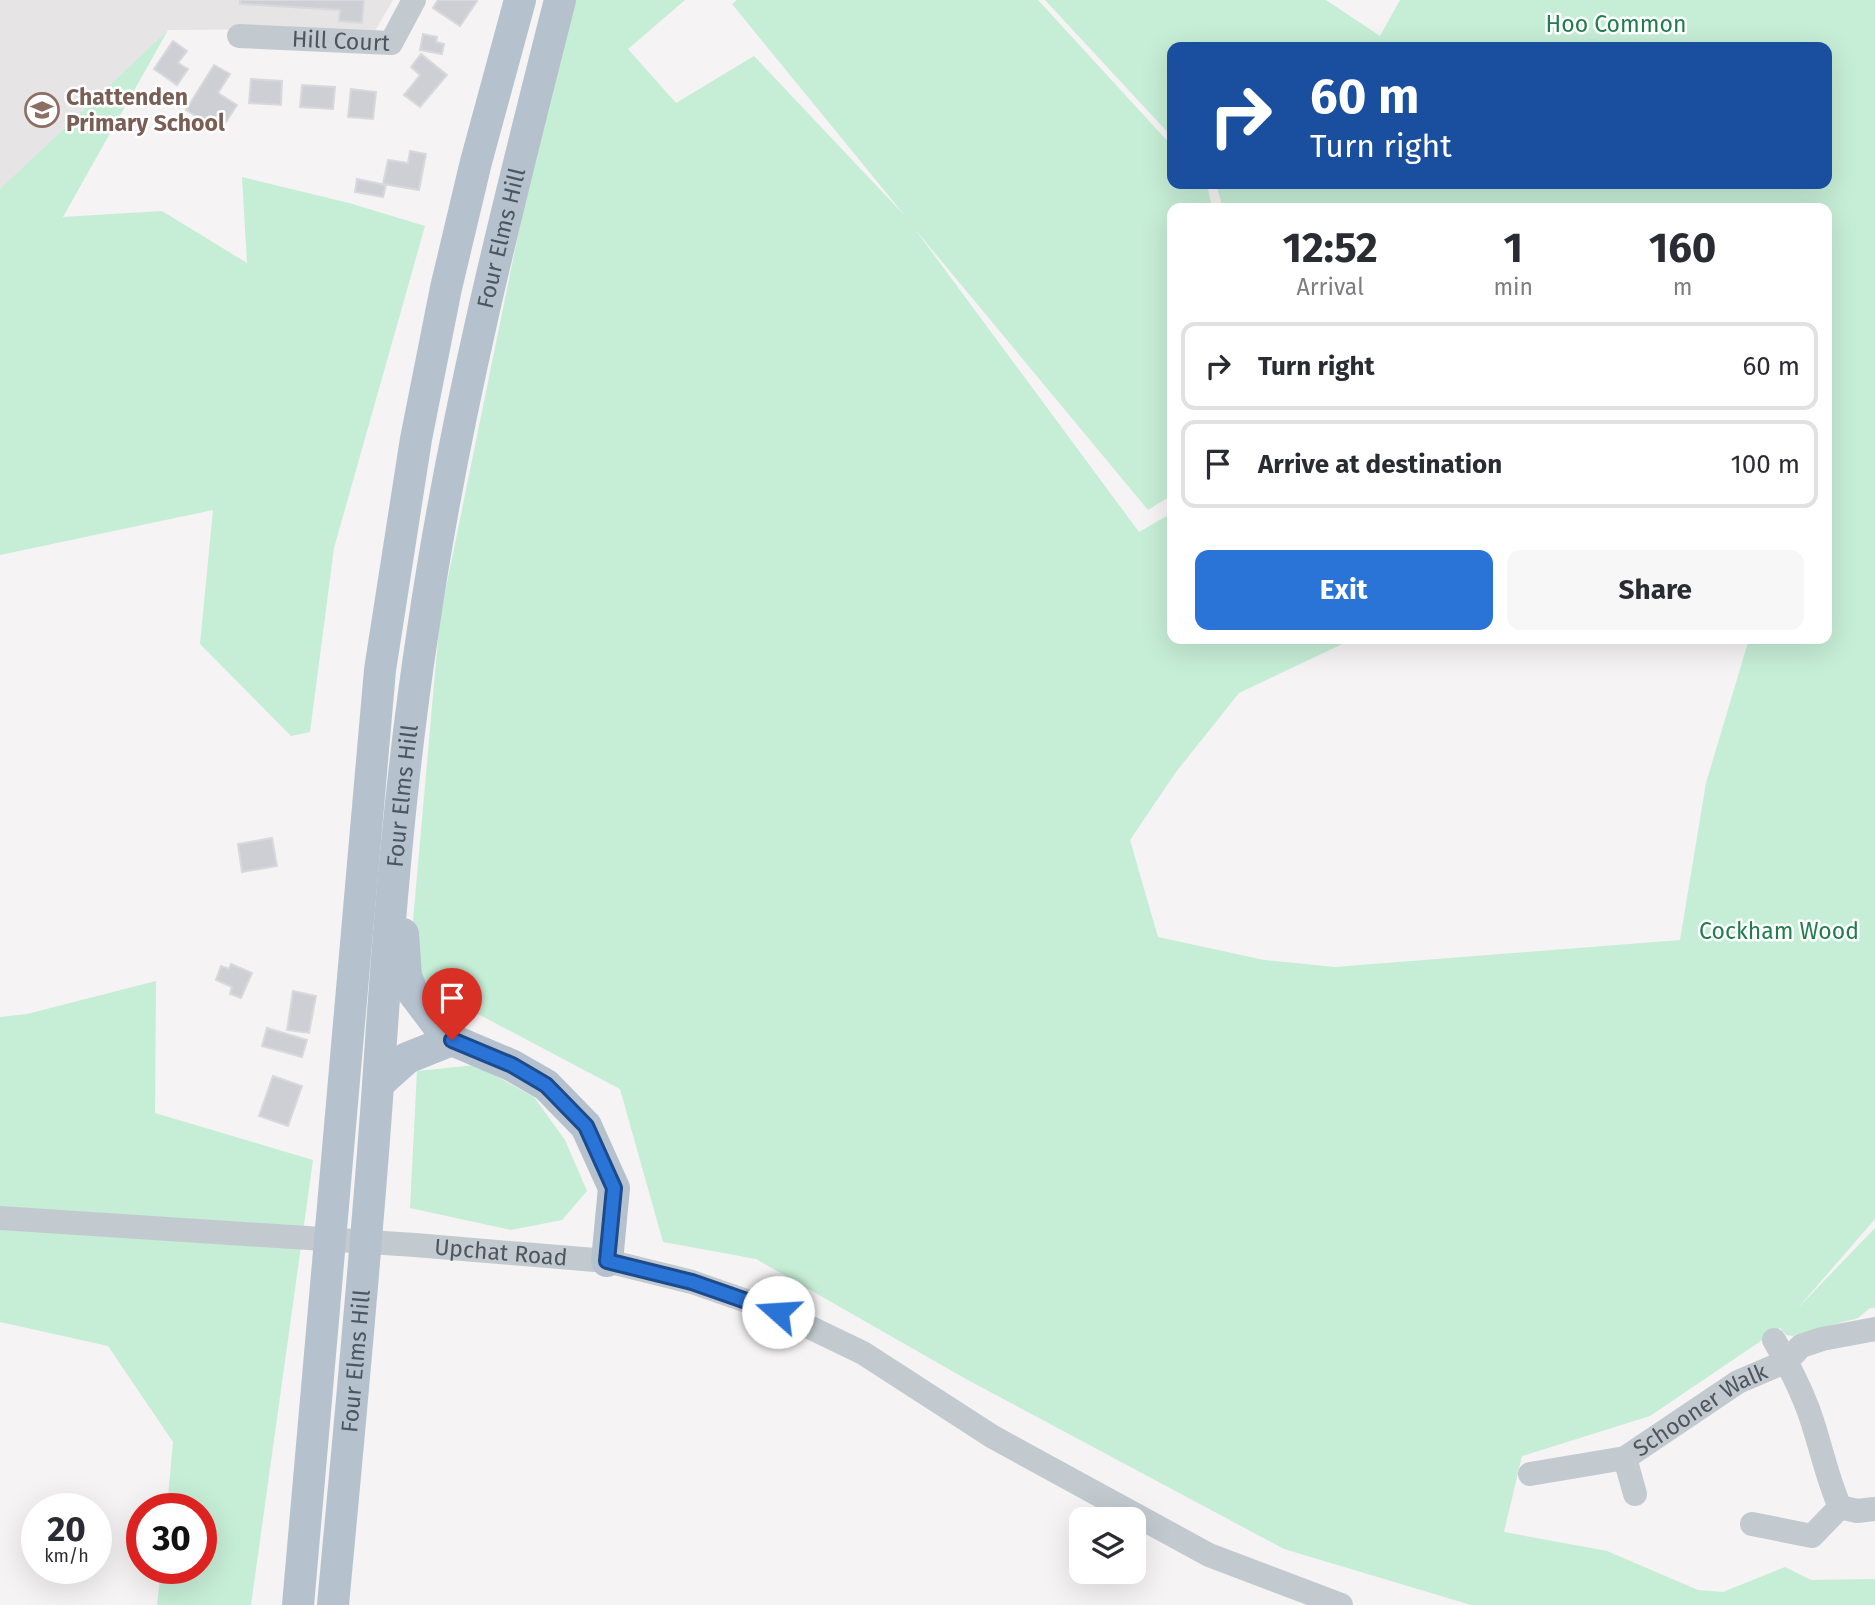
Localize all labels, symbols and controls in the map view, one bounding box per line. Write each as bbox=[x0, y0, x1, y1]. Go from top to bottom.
park label: Hoo Common bbox=[1546, 10, 1686, 38]
street label: Hill Court bbox=[291, 24, 391, 57]
text: 60 m bbox=[1310, 67, 1419, 126]
icon: right bbox=[1195, 70, 1286, 161]
place label: Chattenden Primary School bbox=[66, 83, 225, 137]
school or university icon: Chattenden Primary School bbox=[23, 91, 61, 129]
text: Turn right bbox=[1310, 127, 1452, 165]
street label: Four Elms Hill bbox=[471, 165, 531, 311]
text: 12:52 bbox=[1283, 223, 1378, 273]
text: 1 bbox=[1503, 223, 1523, 273]
text: 160 bbox=[1649, 223, 1716, 273]
text: Arrival bbox=[1297, 273, 1364, 301]
text: min bbox=[1493, 273, 1533, 301]
text: m bbox=[1673, 273, 1692, 301]
icon: right bbox=[1199, 347, 1237, 385]
text: Turn right bbox=[1258, 351, 1375, 382]
text: 60 m bbox=[1742, 351, 1800, 382]
icon: arrive bbox=[1199, 445, 1237, 483]
text: Arrive at destination bbox=[1258, 449, 1502, 480]
text: 100 m bbox=[1731, 449, 1800, 480]
button: Exit bbox=[1195, 550, 1493, 630]
button: Share bbox=[1507, 550, 1804, 630]
street label: Four Elms Hill bbox=[381, 723, 424, 869]
park label: Cockham Wood bbox=[1699, 917, 1859, 945]
pin bbox=[422, 968, 482, 1040]
icon: arrive bbox=[433, 979, 471, 1017]
street label: Upchat Road bbox=[433, 1233, 568, 1272]
position arrow bbox=[741, 1275, 815, 1349]
street label: Four Elms Hill bbox=[335, 1288, 376, 1434]
street label: Schooner Walk bbox=[1628, 1357, 1772, 1463]
speed limit sign: 30 bbox=[126, 1493, 217, 1584]
map controls bbox=[1069, 1507, 1146, 1584]
button: layers bbox=[1069, 1507, 1146, 1584]
text: 20 bbox=[47, 1508, 86, 1550]
text: km/h bbox=[44, 1545, 89, 1567]

